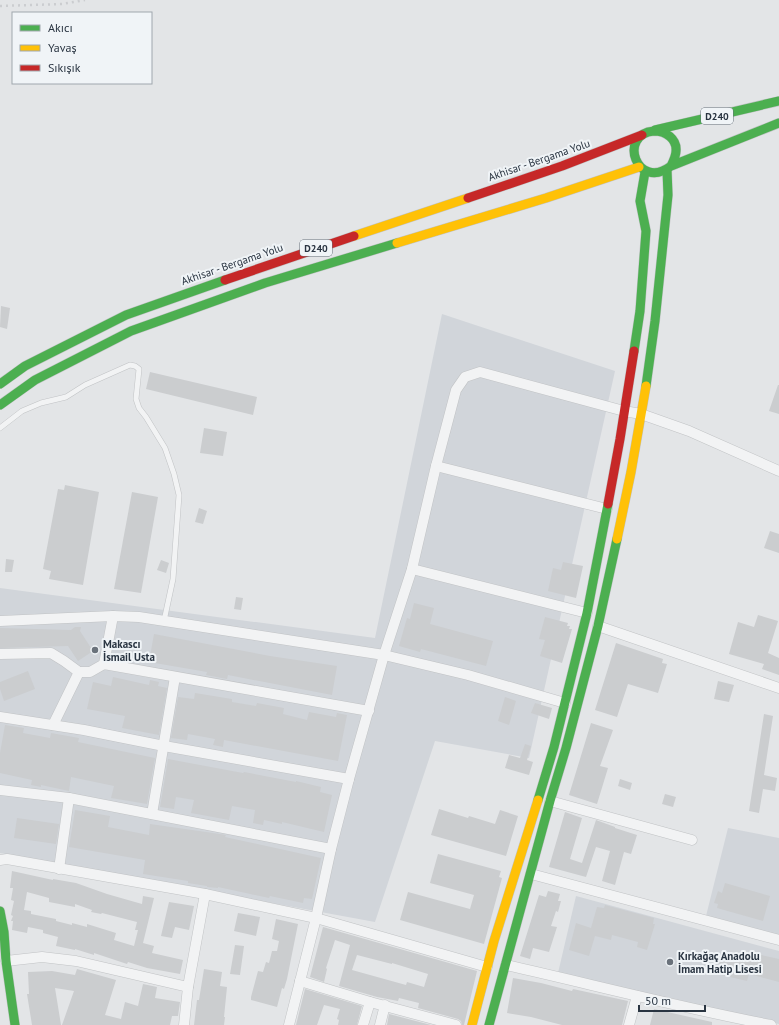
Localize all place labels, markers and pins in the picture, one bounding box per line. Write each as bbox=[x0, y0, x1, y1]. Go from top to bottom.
place label: Makascı İsmail Usta bbox=[103, 637, 155, 664]
marker: Makascı İsmail Usta bbox=[90, 645, 100, 655]
place label: Kırkağaç Anadolu İmam Hatip Lisesi bbox=[678, 949, 762, 976]
marker: Kırkağaç Anadolu İmam Hatip Lisesi bbox=[665, 957, 675, 967]

